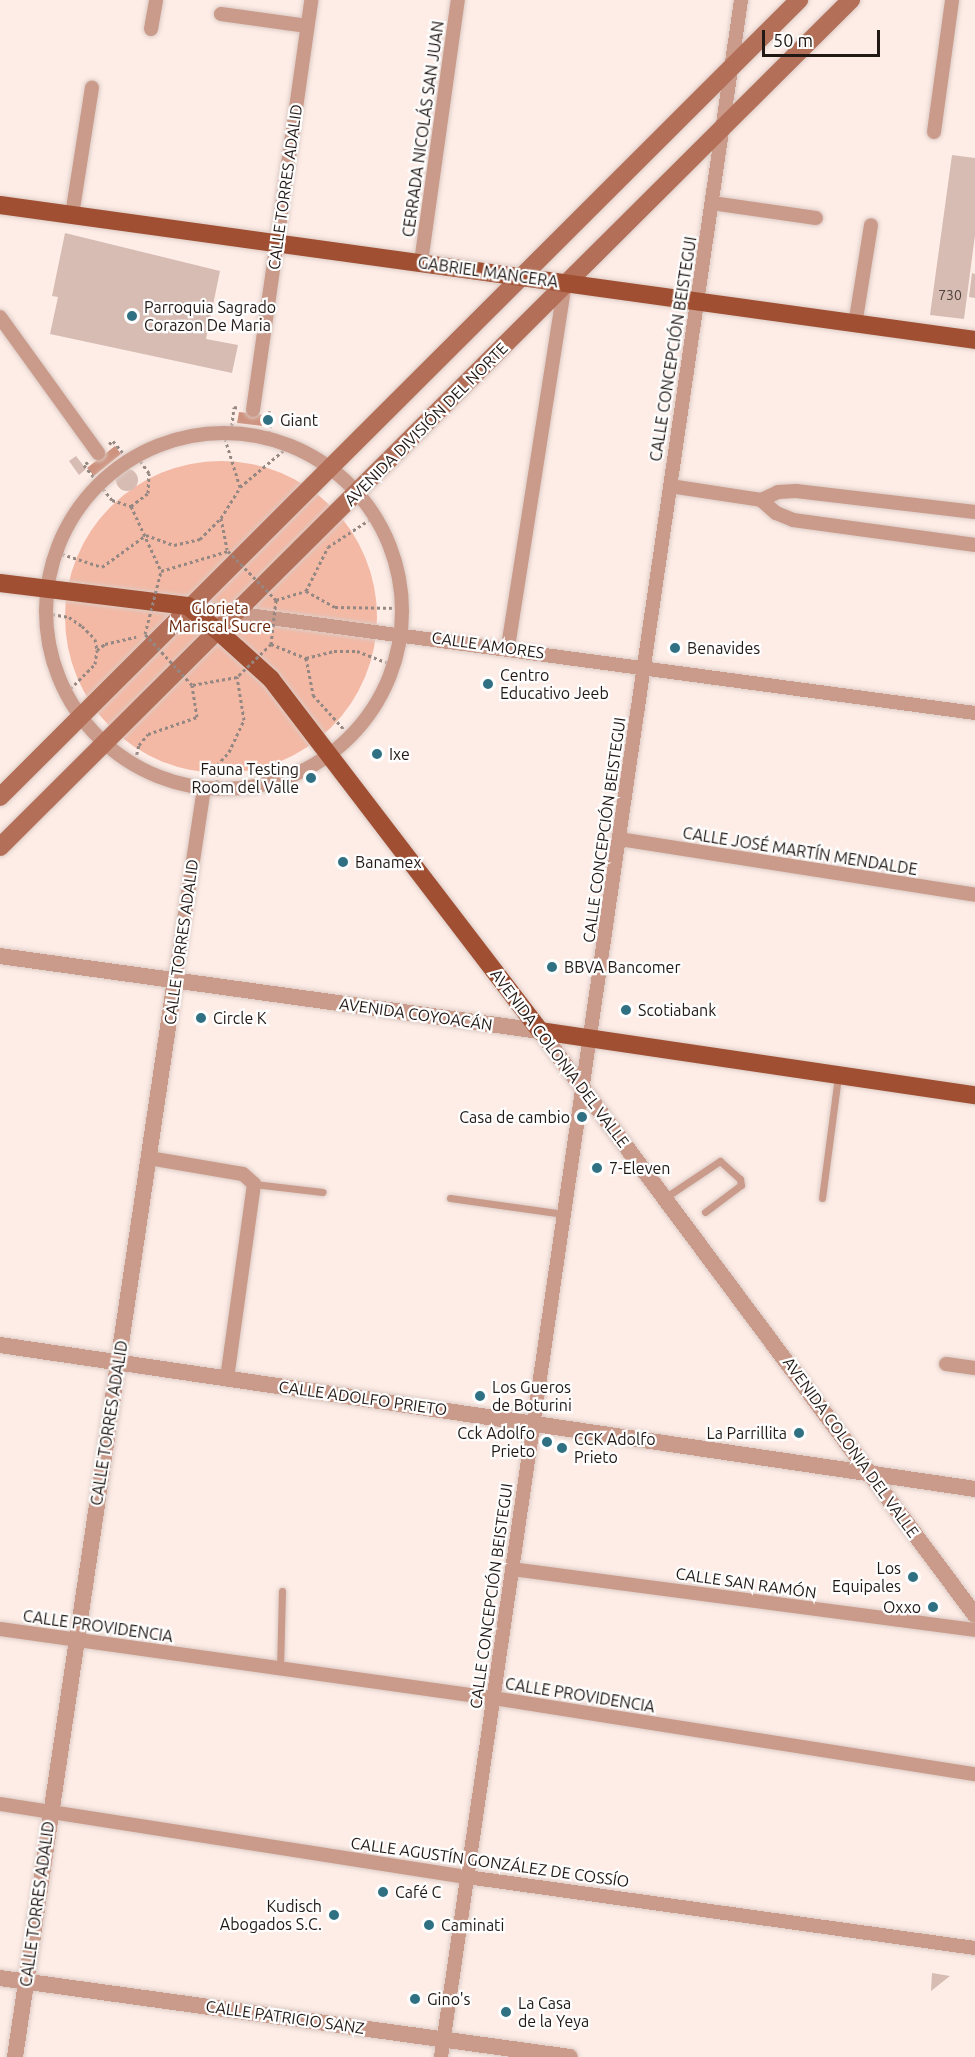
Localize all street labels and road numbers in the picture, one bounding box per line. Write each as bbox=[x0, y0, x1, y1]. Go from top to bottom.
street label: CERRADA NICOLÁS SAN JUAN bbox=[398, 20, 448, 238]
street label: CALLE TORRES ADALID bbox=[264, 103, 306, 271]
street label: CALLE CONCEPCIÓN BEISTEGUI bbox=[646, 235, 700, 463]
street label: GABRIEL MANCERA bbox=[417, 253, 559, 291]
street label: AVENIDA DIVISIÓN DEL NORTE bbox=[340, 338, 512, 510]
street label: CALLE AMORES bbox=[430, 628, 546, 662]
street label: CALLE CONCEPCIÓN BEISTEGUI bbox=[579, 716, 629, 944]
street label: CALLE JOSÉ MARTÍN MENDALDE bbox=[681, 823, 919, 879]
street label: CALLE TORRES ADALID bbox=[160, 858, 202, 1026]
street label: AVENIDA COLONIA DEL VALLE bbox=[487, 965, 633, 1151]
street label: AVENIDA COYOACÁN bbox=[338, 994, 494, 1034]
street label: CALLE TORRES ADALID bbox=[86, 1339, 132, 1507]
street label: AVENIDA COLONIA DEL VALLE bbox=[779, 1353, 923, 1541]
street label: CALLE ADOLFO PRIETO bbox=[278, 1377, 448, 1419]
street label: CALLE CONCEPCIÓN BEISTEGUI bbox=[466, 1482, 516, 1710]
street label: CALLE SAN RAMÓN bbox=[674, 1564, 818, 1602]
street label: CALLE PROVIDENCIA bbox=[22, 1606, 174, 1646]
street label: CALLE PROVIDENCIA bbox=[504, 1674, 656, 1716]
street label: CALLE TORRES ADALID bbox=[16, 1820, 58, 1988]
street label: CALLE AGUSTÍN GONZÁLEZ DE COSSÍO bbox=[350, 1833, 630, 1891]
street label: CALLE PATRICIO SANZ bbox=[204, 1996, 366, 2038]

